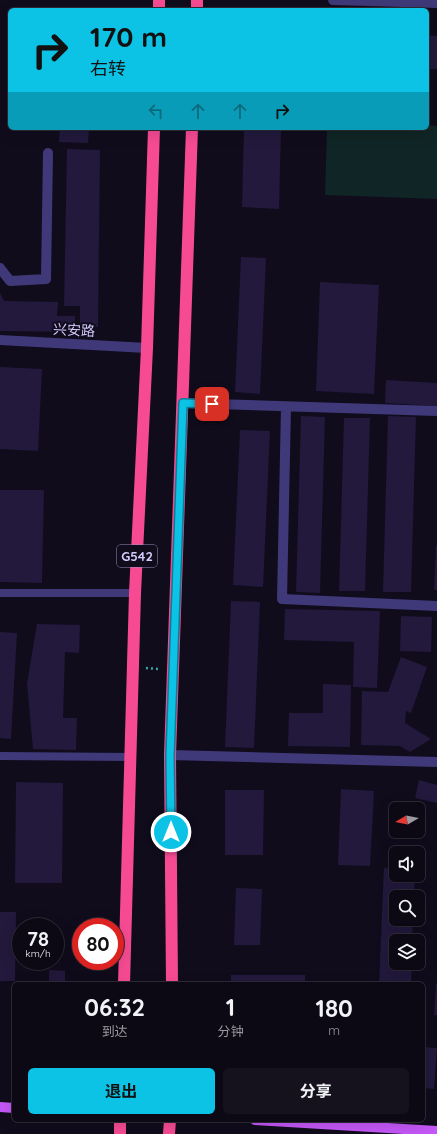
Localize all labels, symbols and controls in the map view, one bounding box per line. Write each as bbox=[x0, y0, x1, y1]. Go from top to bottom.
text: 170 m bbox=[90, 19, 167, 54]
icon: right bbox=[24, 24, 76, 76]
text: 右转 bbox=[90, 57, 126, 80]
icon: left bbox=[145, 100, 167, 122]
icon: ahead bbox=[187, 100, 209, 122]
icon: ahead bbox=[229, 100, 251, 122]
icon: right bbox=[271, 100, 293, 122]
street label: 兴安路 bbox=[53, 320, 95, 340]
pin bbox=[195, 387, 229, 421]
icon: arrive bbox=[201, 393, 223, 415]
road number: G542 bbox=[117, 545, 157, 567]
north arrow bbox=[389, 802, 425, 838]
map controls bbox=[389, 802, 425, 970]
position arrow bbox=[150, 811, 192, 853]
button: sound bbox=[389, 846, 425, 882]
button: search bbox=[389, 890, 425, 926]
speed limit sign: 80 bbox=[72, 918, 124, 970]
text: 78 bbox=[27, 926, 49, 951]
button: layers bbox=[389, 934, 425, 970]
text: km/h bbox=[25, 947, 51, 960]
text: 06:32 bbox=[84, 992, 145, 1022]
text: 1 bbox=[226, 992, 235, 1022]
text: 180 bbox=[316, 993, 353, 1023]
text: m bbox=[328, 1022, 340, 1038]
text: 到达 bbox=[102, 1023, 128, 1039]
text: 分钟 bbox=[217, 1023, 243, 1039]
button: 退出 bbox=[28, 1068, 215, 1114]
button: 分享 bbox=[223, 1068, 409, 1114]

